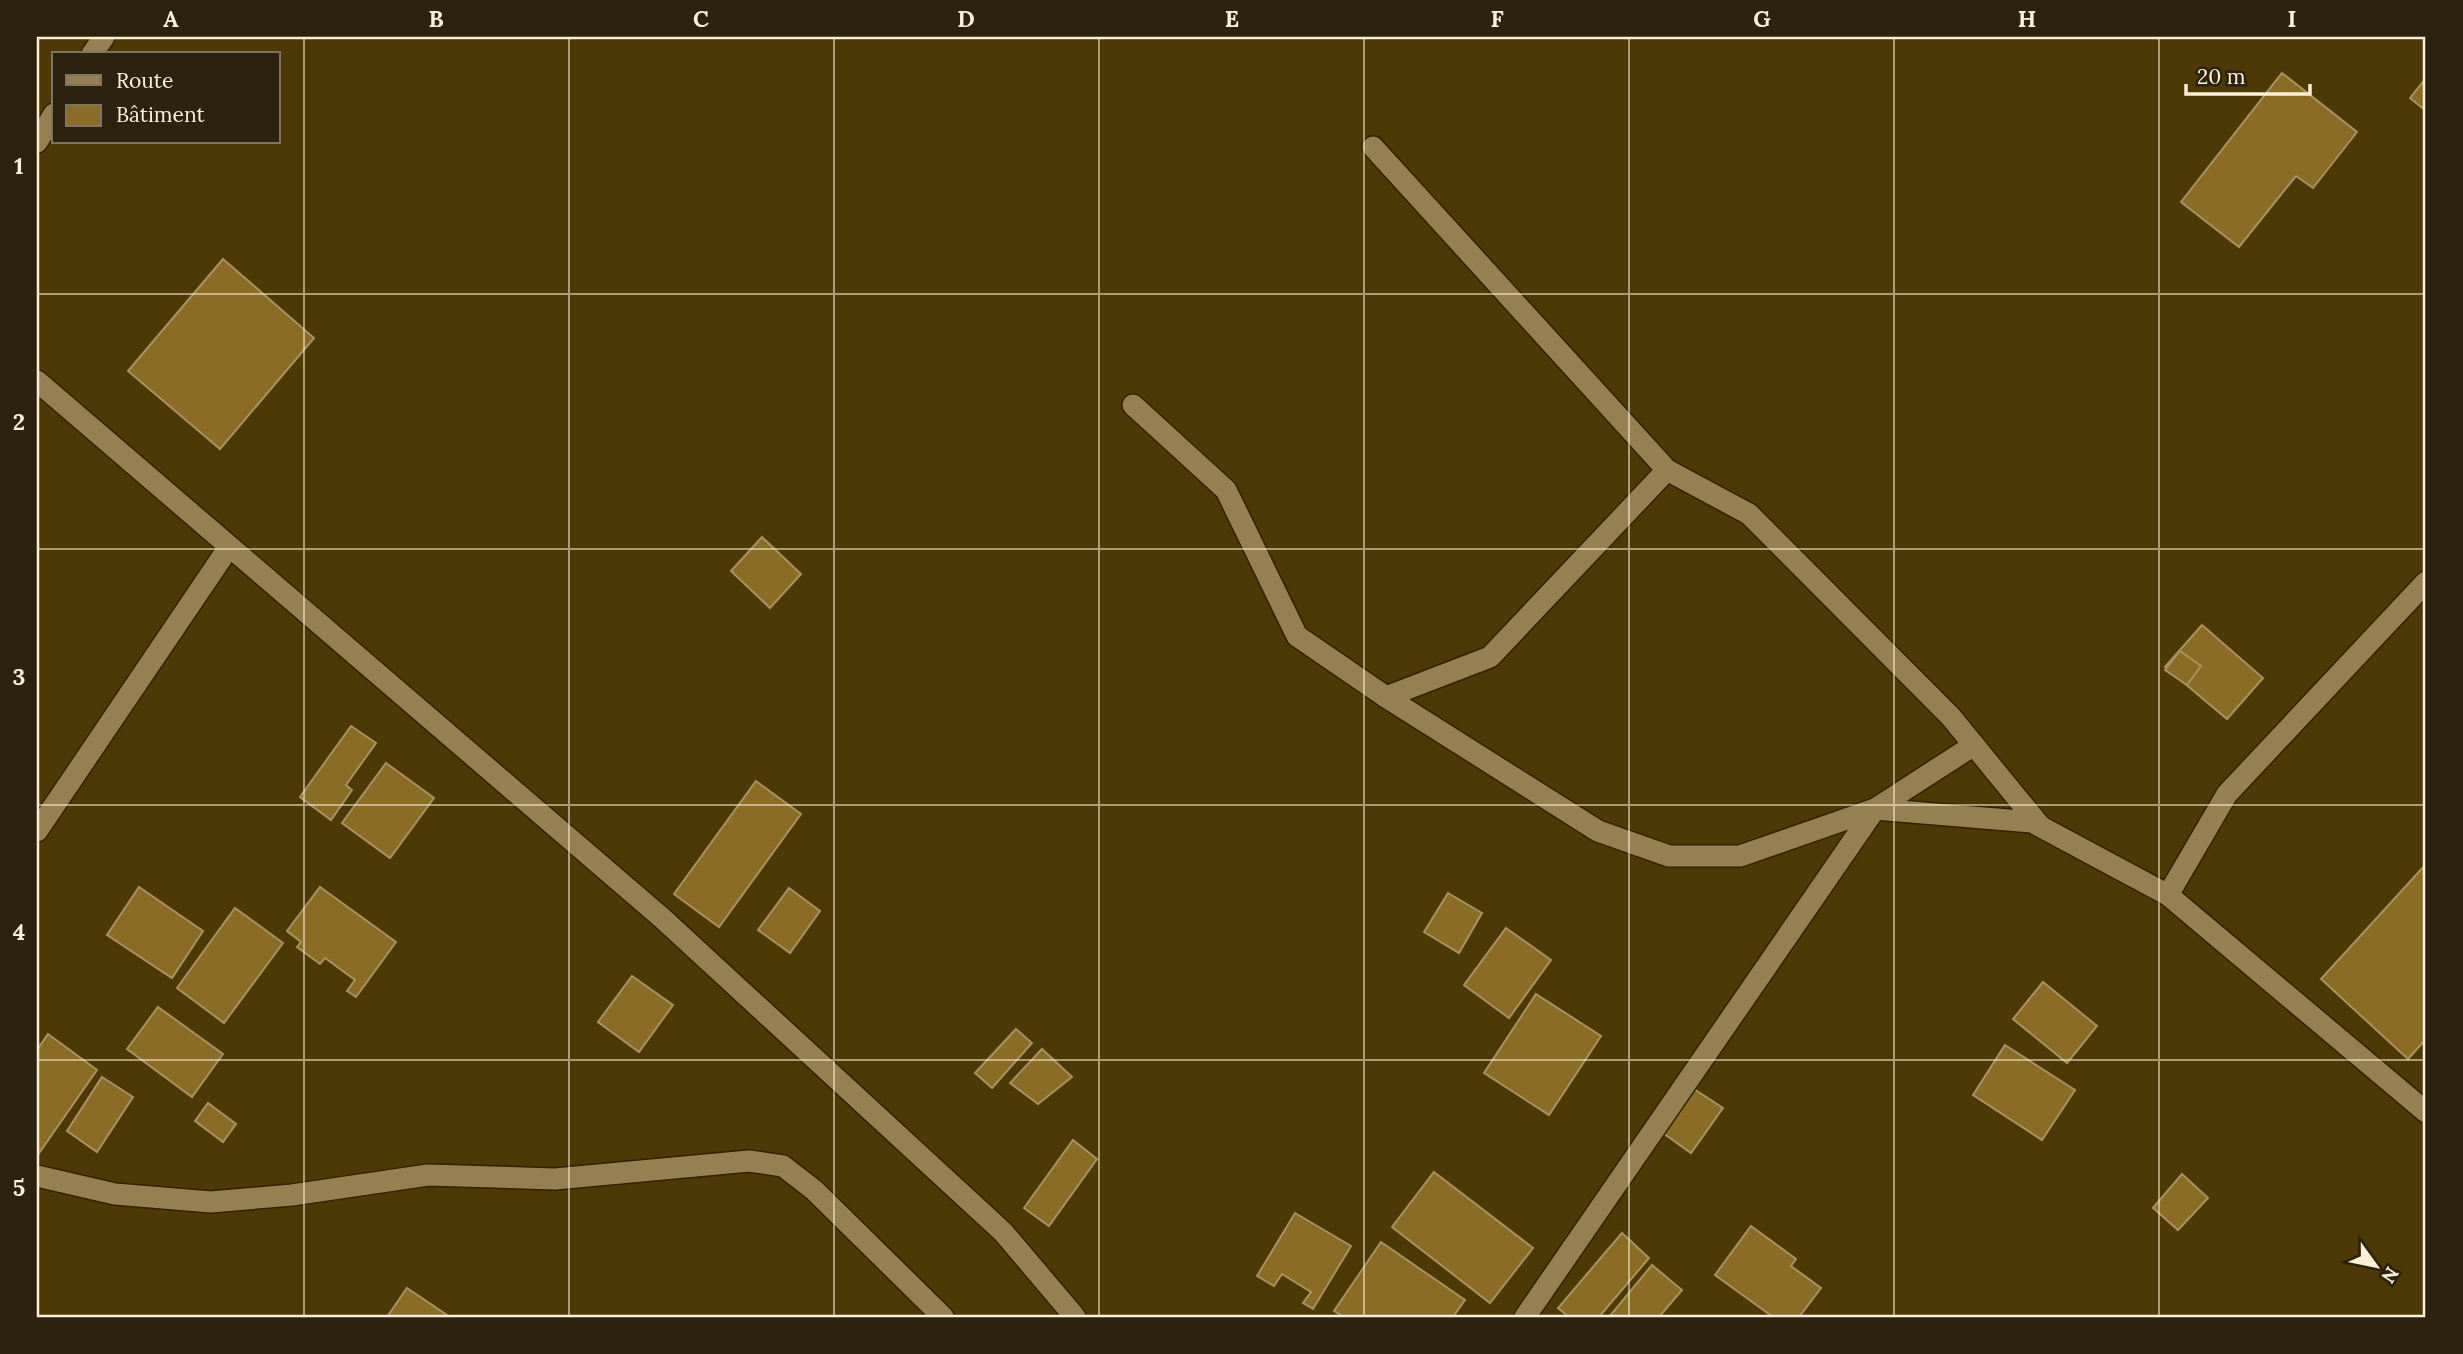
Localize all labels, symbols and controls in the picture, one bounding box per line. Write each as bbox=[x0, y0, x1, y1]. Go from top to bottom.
text: A bbox=[163, 4, 179, 33]
text: B bbox=[428, 4, 444, 33]
text: C bbox=[693, 4, 709, 33]
text: D bbox=[957, 4, 975, 33]
text: E bbox=[1225, 4, 1239, 33]
text: F bbox=[1490, 4, 1504, 33]
text: G bbox=[1753, 4, 1771, 33]
text: H bbox=[2018, 4, 2036, 33]
text: I bbox=[2288, 4, 2296, 33]
legend bbox=[52, 52, 280, 144]
scale bar bbox=[2186, 52, 2311, 96]
text: 20 m bbox=[2197, 63, 2246, 90]
text: Route bbox=[116, 67, 173, 94]
text: Bâtiment bbox=[116, 101, 205, 128]
text: 1 bbox=[14, 151, 24, 180]
text: 2 bbox=[13, 407, 25, 436]
text: 3 bbox=[13, 662, 25, 691]
text: 4 bbox=[13, 917, 25, 946]
text: 5 bbox=[13, 1173, 25, 1202]
north arrow bbox=[2340, 1232, 2410, 1302]
text: N bbox=[2376, 1263, 2404, 1288]

